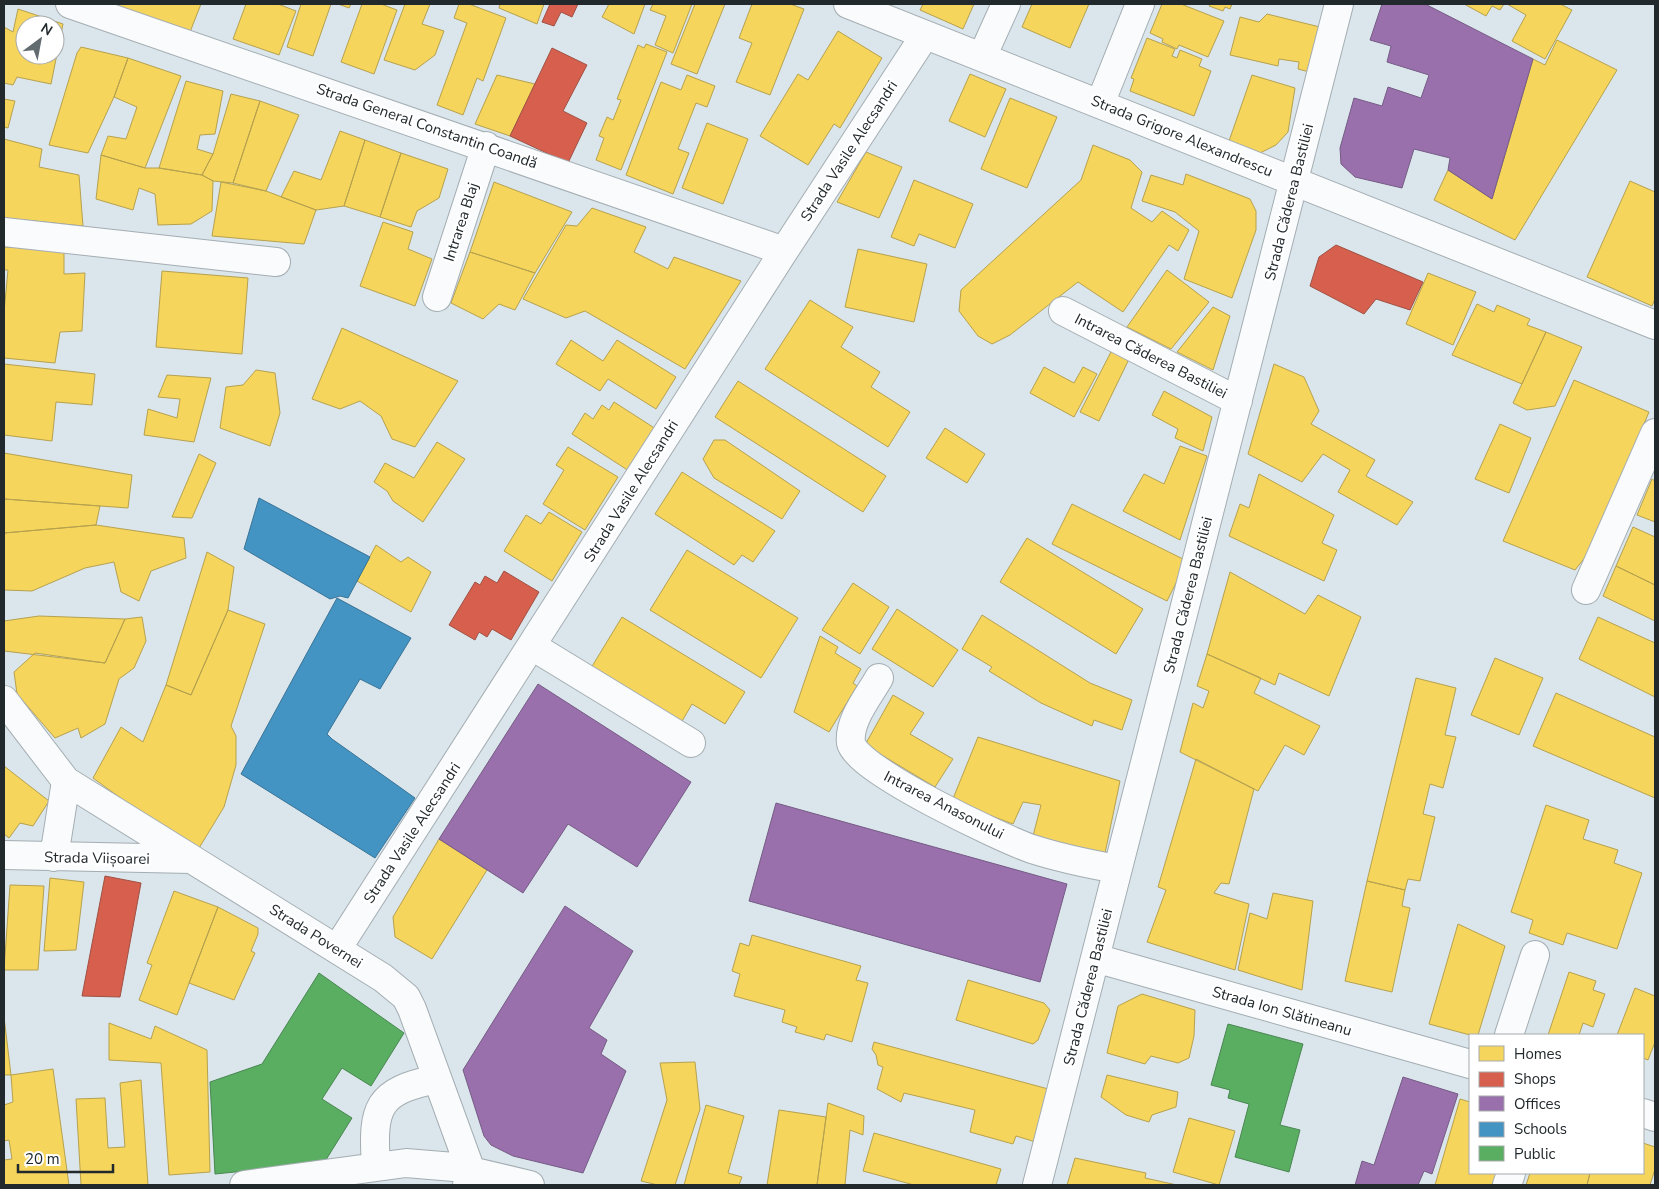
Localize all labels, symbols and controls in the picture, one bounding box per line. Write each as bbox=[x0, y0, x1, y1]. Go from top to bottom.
north arrow bbox=[15, 15, 65, 65]
text: N bbox=[37, 19, 56, 40]
street label: Strada Vasile Alecsandri bbox=[796, 77, 902, 225]
street label: Strada General Constantin Coandă bbox=[314, 79, 540, 173]
street label: Strada Grigore Alexandrescu bbox=[1088, 90, 1276, 182]
street label: Strada Căderea Bastiliei bbox=[1260, 121, 1318, 283]
street label: Intrarea Blaj bbox=[439, 180, 483, 264]
street label: Intrarea Căderea Bastiliei bbox=[1071, 309, 1231, 403]
street label: Strada Vasile Alecsandri bbox=[579, 416, 683, 566]
street label: Strada Căderea Bastiliei bbox=[1159, 514, 1217, 676]
street label: Strada Vasile Alecsandri bbox=[359, 759, 465, 907]
street label: Intrarea Anasonului bbox=[881, 766, 1007, 844]
street label: Strada Viișoarei bbox=[44, 847, 150, 869]
street label: Strada Povernei bbox=[266, 899, 366, 973]
street label: Strada Căderea Bastiliei bbox=[1059, 906, 1117, 1068]
street label: Strada Ion Slătineanu bbox=[1210, 981, 1354, 1041]
legend bbox=[1469, 1034, 1644, 1174]
text: Homes bbox=[1514, 1044, 1562, 1064]
text: Shops bbox=[1514, 1069, 1556, 1089]
text: Offices bbox=[1514, 1094, 1561, 1114]
text: Schools bbox=[1514, 1119, 1567, 1139]
scale bar bbox=[18, 1142, 112, 1174]
text: Public bbox=[1514, 1144, 1555, 1164]
text: 20 m bbox=[25, 1149, 60, 1169]

